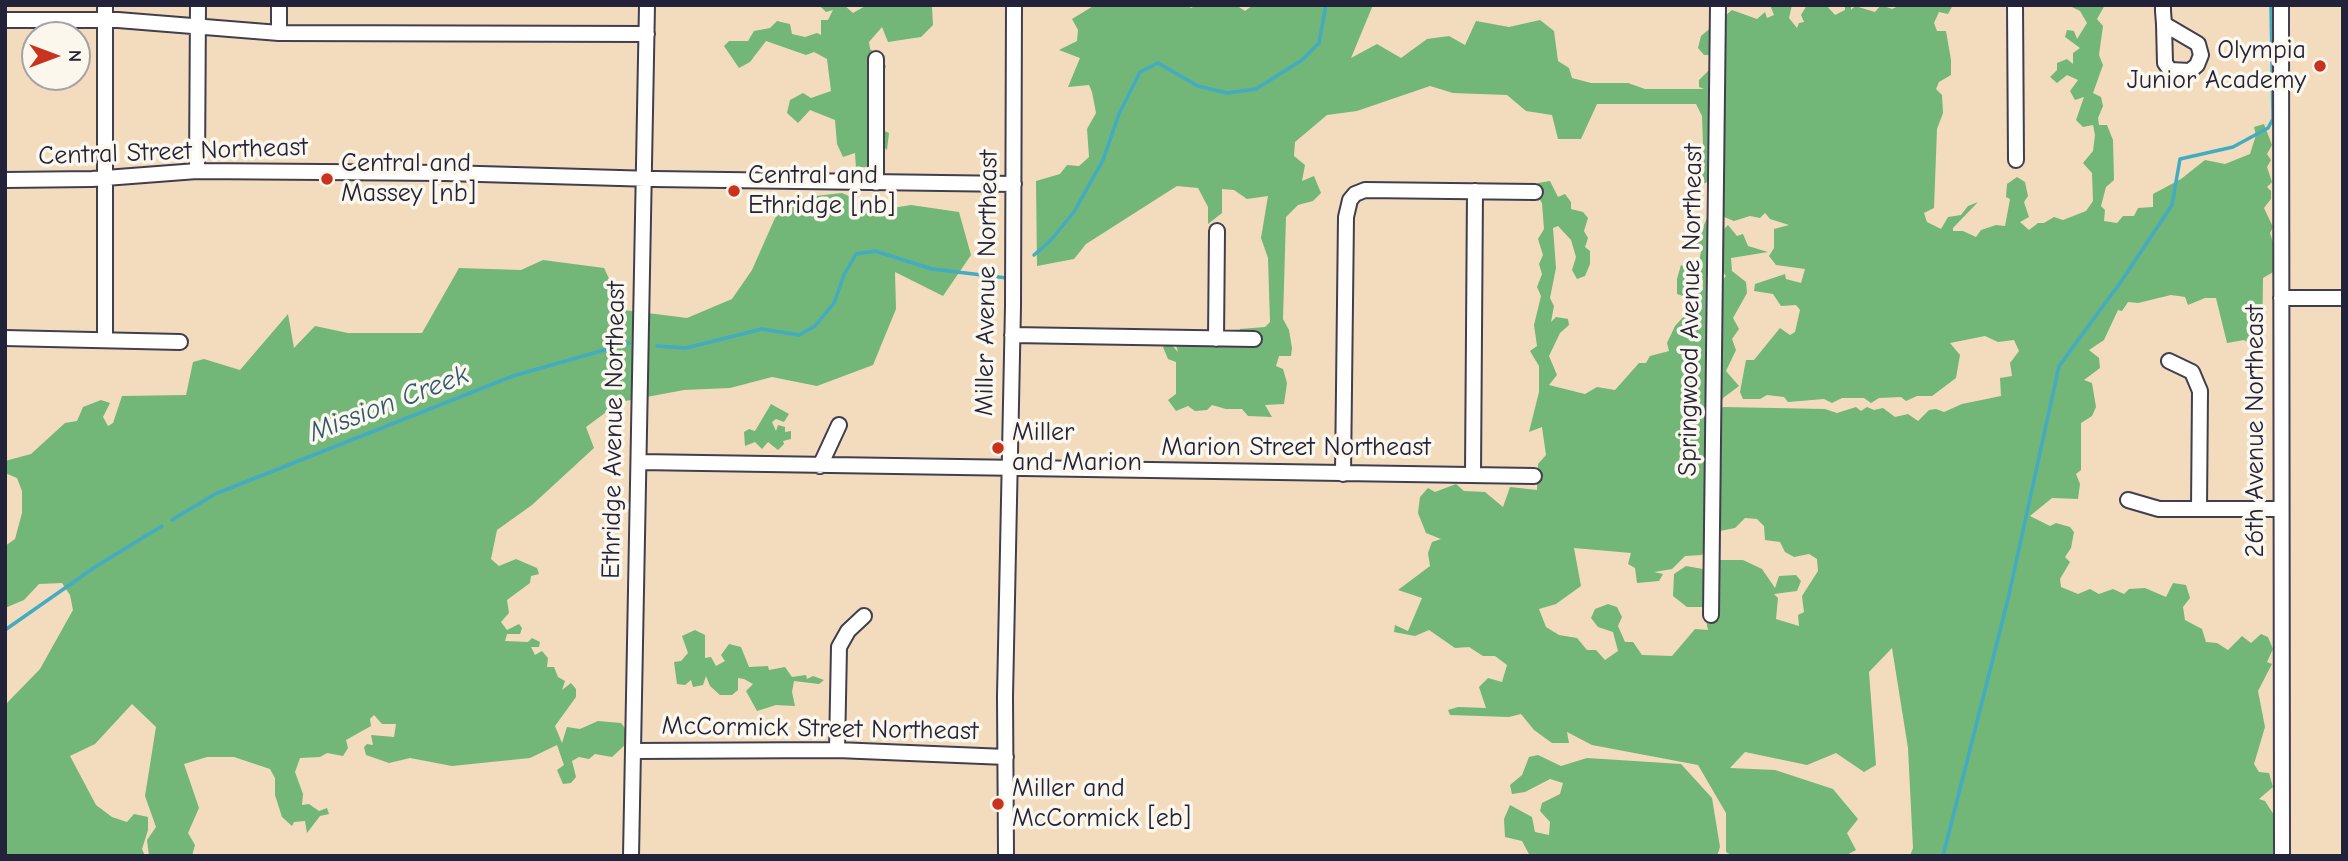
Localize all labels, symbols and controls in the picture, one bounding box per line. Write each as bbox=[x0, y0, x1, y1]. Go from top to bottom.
north arrow bbox=[21, 21, 91, 91]
place label: Olympia Junior Academy bbox=[2127, 35, 2306, 96]
text: N bbox=[64, 50, 86, 62]
marker: Olympia Junior Academy bbox=[2312, 58, 2328, 74]
street label: Central Street Northeast bbox=[38, 132, 308, 172]
street label: Springwood Avenue Northeast bbox=[1672, 143, 1710, 477]
place label: Central and Massey [nb] bbox=[341, 148, 476, 210]
street label: Miller Avenue Northeast bbox=[969, 150, 1005, 416]
place label: Central and Ethridge [nb] bbox=[748, 160, 895, 222]
marker: Central and Massey [nb] bbox=[319, 171, 335, 187]
marker: Central and Ethridge [nb] bbox=[726, 183, 742, 199]
street label: Ethridge Avenue Northeast bbox=[596, 281, 632, 579]
street label: 26th Avenue Northeast bbox=[2240, 305, 2272, 557]
water label: Mission Creek bbox=[304, 358, 474, 450]
place label: Miller and Marion bbox=[1012, 417, 1142, 478]
street label: Marion Street Northeast bbox=[1161, 432, 1431, 464]
marker: Miller and Marion bbox=[990, 440, 1006, 456]
street label: McCormick Street Northeast bbox=[661, 711, 979, 747]
place label: Miller and McCormick [eb] bbox=[1012, 773, 1191, 834]
marker: Miller and McCormick [eb] bbox=[990, 796, 1006, 812]

